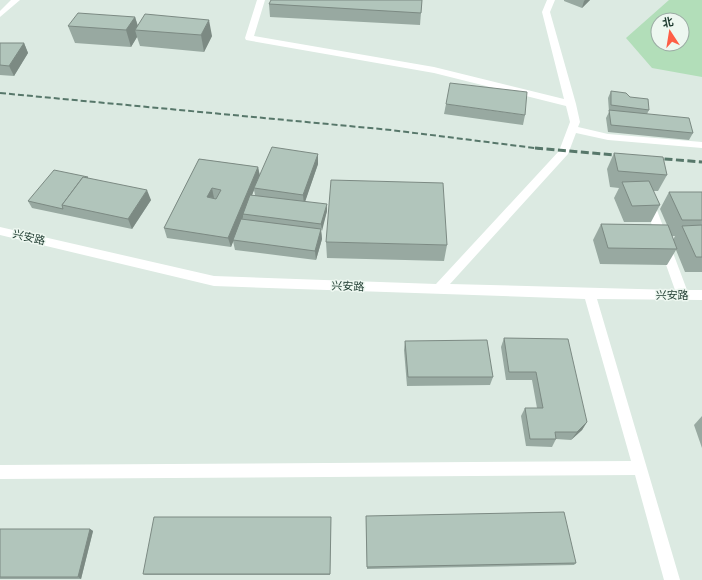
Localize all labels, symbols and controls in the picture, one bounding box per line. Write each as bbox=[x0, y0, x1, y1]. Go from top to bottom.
north arrow bbox=[650, 12, 690, 52]
text: 北 bbox=[661, 14, 675, 30]
street label: 兴安路 bbox=[11, 226, 47, 248]
street label: 兴安路 bbox=[331, 278, 365, 294]
street label: 兴安路 bbox=[656, 288, 689, 302]

